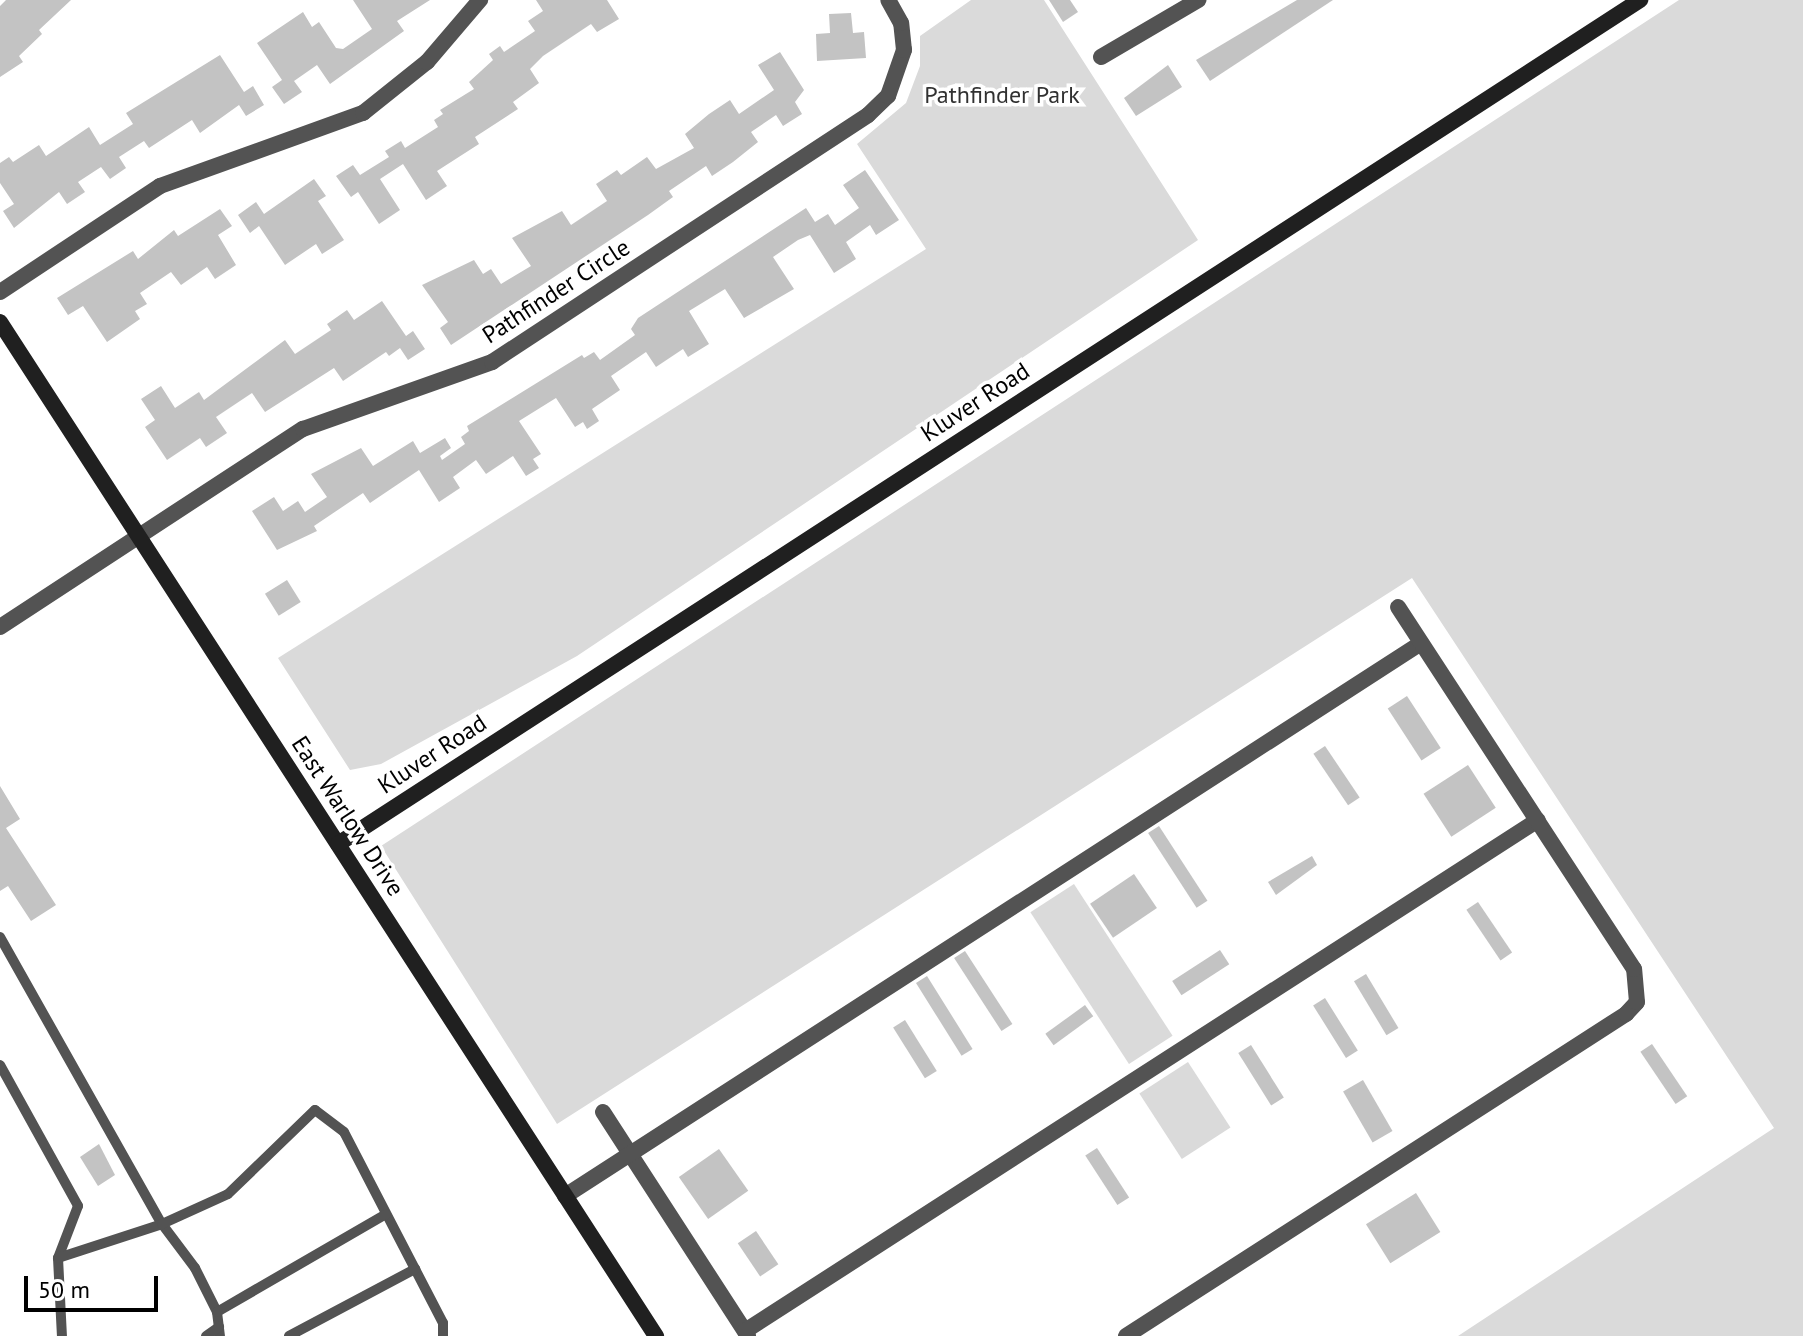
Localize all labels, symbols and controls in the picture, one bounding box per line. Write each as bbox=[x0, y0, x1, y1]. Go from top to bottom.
park label: Pathfinder Park bbox=[924, 81, 1080, 109]
street label: Pathfinder Circle bbox=[477, 233, 635, 349]
street label: Kluver Road bbox=[915, 356, 1035, 448]
street label: Kluver Road bbox=[372, 708, 492, 800]
street label: East Warlow Drive bbox=[285, 730, 411, 902]
scale bar bbox=[28, 1260, 162, 1310]
text: 50 m bbox=[38, 1274, 90, 1305]

